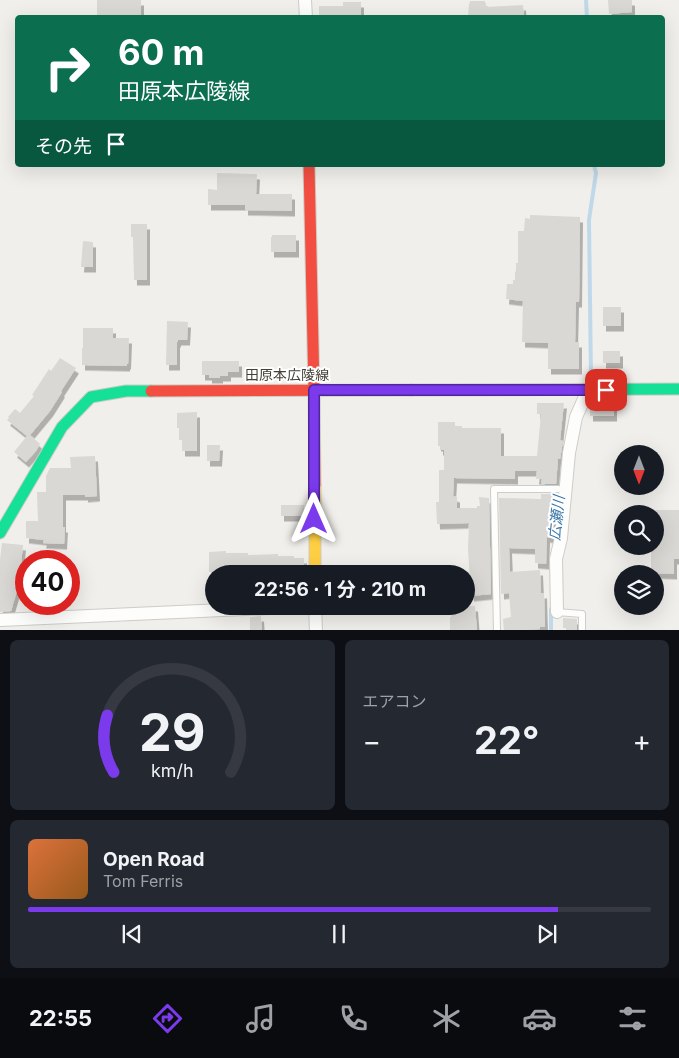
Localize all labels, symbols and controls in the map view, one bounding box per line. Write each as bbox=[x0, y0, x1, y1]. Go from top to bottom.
text: 60 m bbox=[118, 31, 205, 73]
icon: right bbox=[35, 35, 100, 100]
text: 田原本広陵線 bbox=[118, 78, 250, 104]
icon: arrive bbox=[102, 130, 130, 158]
text: その先 bbox=[35, 135, 92, 158]
street label: 田原本広陵線 bbox=[245, 366, 329, 383]
pin bbox=[585, 369, 627, 411]
icon: arrive bbox=[592, 376, 620, 404]
north arrow bbox=[614, 445, 664, 495]
map controls bbox=[614, 445, 664, 615]
position arrow bbox=[287, 492, 339, 544]
water label: 広瀬川 bbox=[545, 493, 569, 541]
button: search bbox=[614, 505, 664, 555]
speed limit sign: 40 bbox=[15, 550, 80, 615]
button: layers bbox=[614, 565, 664, 615]
text: 22:56 · 1 分 · 210 m bbox=[254, 578, 426, 601]
text: エアコン bbox=[363, 691, 427, 711]
text: 29 bbox=[139, 701, 206, 764]
text: 22° bbox=[474, 717, 539, 763]
text: − bbox=[363, 724, 381, 758]
text: + bbox=[632, 724, 651, 758]
text: km/h bbox=[151, 760, 193, 781]
text: Open Road bbox=[103, 848, 204, 871]
text: Tom Ferris bbox=[103, 871, 183, 891]
icon: previous bbox=[118, 920, 146, 948]
icon: pause bbox=[325, 920, 353, 948]
icon: next bbox=[533, 920, 561, 948]
icon: directions bbox=[150, 1001, 185, 1036]
icon: music bbox=[243, 1001, 278, 1036]
icon: phone bbox=[336, 1001, 371, 1036]
icon: climate bbox=[429, 1001, 464, 1036]
icon: car bbox=[522, 1001, 557, 1036]
icon: filters bbox=[615, 1001, 650, 1036]
text: 22:55 bbox=[29, 1005, 92, 1031]

